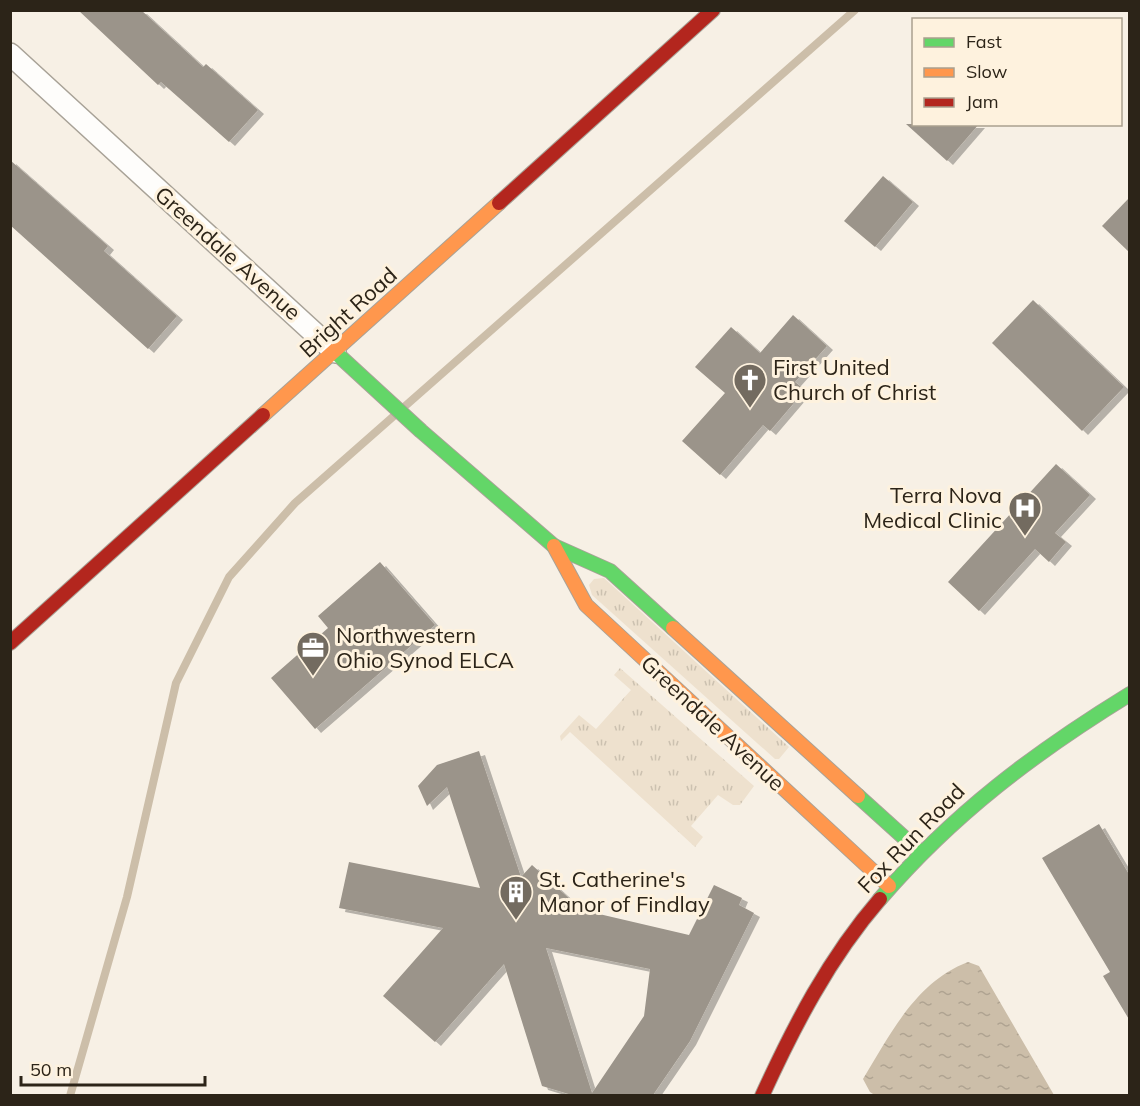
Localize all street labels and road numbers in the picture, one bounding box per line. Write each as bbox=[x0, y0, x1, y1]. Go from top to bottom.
street label: Greendale Avenue bbox=[149, 180, 307, 326]
street label: Bright Road bbox=[293, 261, 403, 363]
street label: Greendale Avenue bbox=[635, 649, 791, 797]
street label: Fox Run Road bbox=[852, 777, 970, 899]

